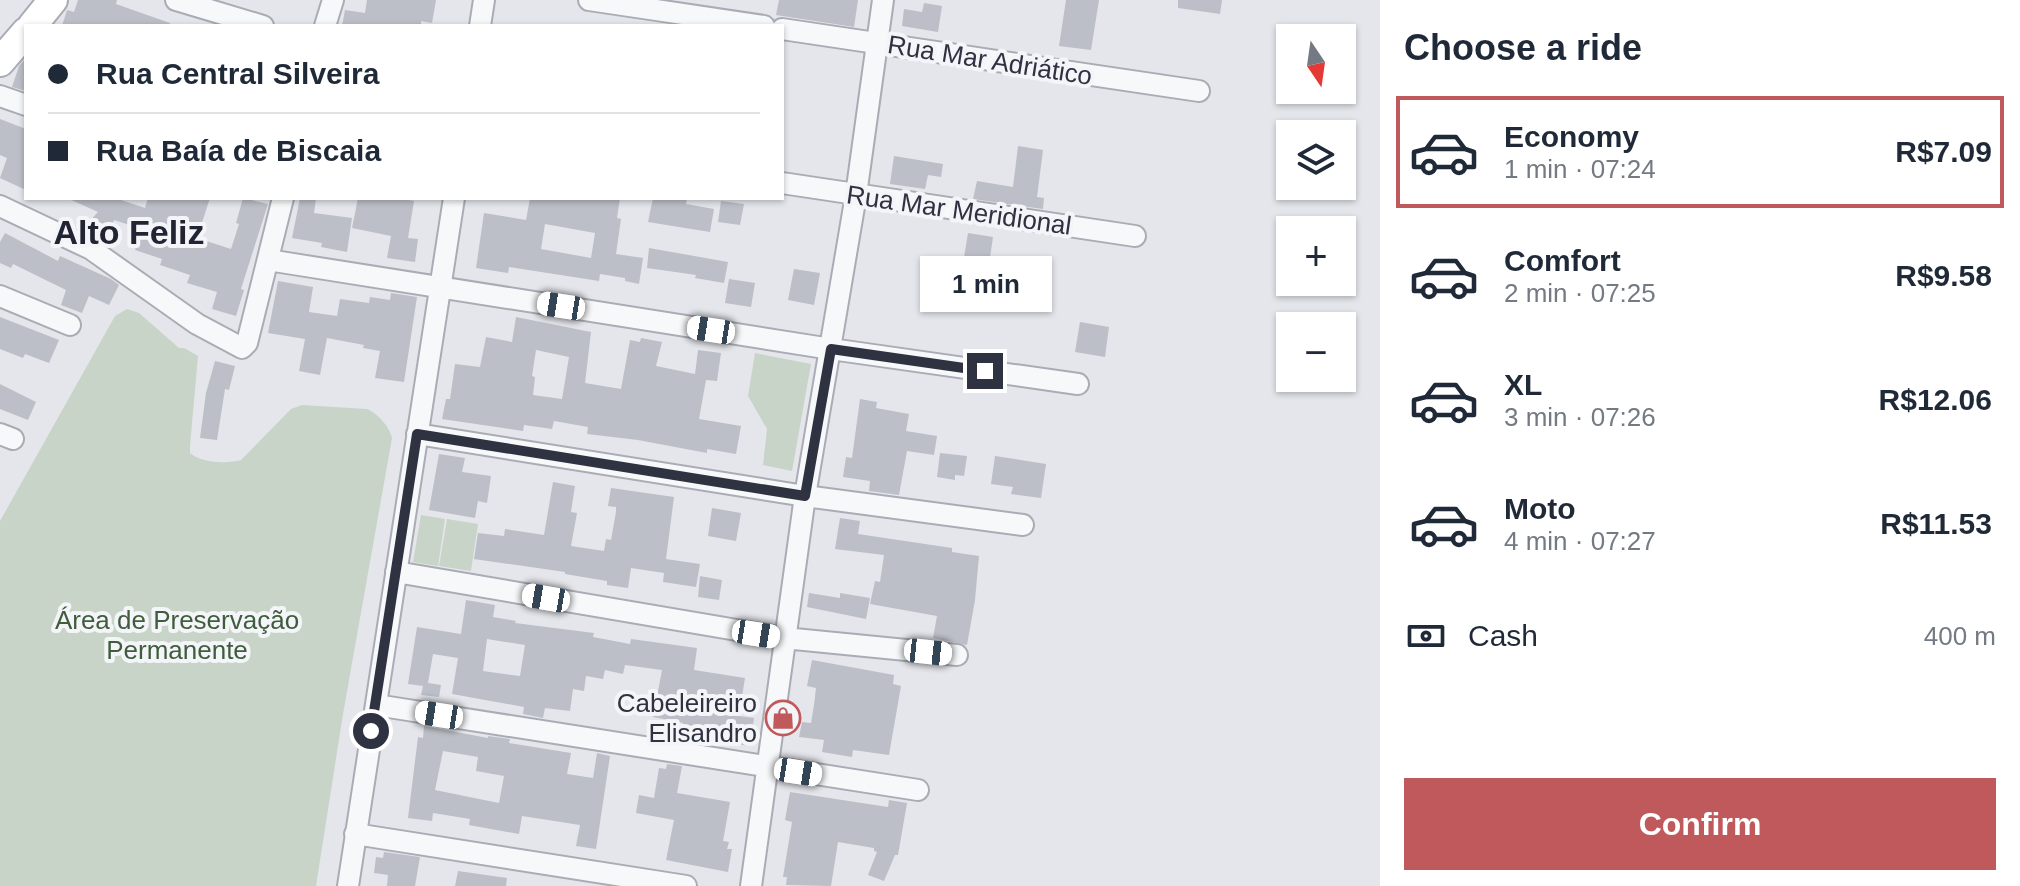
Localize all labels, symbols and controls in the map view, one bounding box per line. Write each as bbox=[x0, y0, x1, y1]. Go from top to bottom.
north arrow bbox=[1276, 24, 1356, 104]
map controls bbox=[1276, 24, 1356, 392]
text: Choose a ride bbox=[1404, 27, 1642, 68]
street label: Rua Mar Adriático bbox=[886, 29, 1094, 91]
text: Rua Central Silveira bbox=[96, 57, 379, 90]
icon: car bbox=[1408, 116, 1480, 188]
button: layers bbox=[1276, 120, 1356, 200]
text: Economy bbox=[1504, 120, 1639, 153]
text: Rua Baía de Biscaia bbox=[96, 134, 381, 167]
text: R$7.09 bbox=[1895, 135, 1992, 168]
text: 1 min · 07:24 bbox=[1504, 154, 1656, 184]
street label: Rua Mar Meridional bbox=[845, 179, 1073, 241]
district label: Alto Feliz bbox=[53, 213, 205, 251]
button: + bbox=[1276, 216, 1356, 296]
icon: car bbox=[1408, 240, 1480, 312]
text: Comfort bbox=[1504, 244, 1621, 277]
callout: 1 min bbox=[919, 255, 1051, 311]
text: R$9.58 bbox=[1895, 259, 1992, 292]
text: 1 min bbox=[952, 269, 1020, 299]
text: 2 min · 07:25 bbox=[1504, 278, 1656, 308]
car bbox=[535, 290, 587, 322]
button: − bbox=[1276, 312, 1356, 392]
car bbox=[685, 314, 737, 346]
route end bbox=[967, 353, 1003, 389]
icon: car bbox=[1408, 364, 1480, 436]
text: XL bbox=[1504, 368, 1542, 401]
text: R$12.06 bbox=[1879, 383, 1992, 416]
text: 3 min · 07:26 bbox=[1504, 402, 1656, 432]
icon: car bbox=[1408, 488, 1480, 560]
text: Moto bbox=[1504, 492, 1576, 525]
text: R$11.53 bbox=[1880, 507, 1992, 540]
text: 4 min · 07:27 bbox=[1504, 526, 1656, 556]
car bbox=[520, 582, 572, 614]
park label: Área de Preservação Permanente bbox=[55, 605, 299, 665]
icon: cash bbox=[1404, 614, 1448, 658]
car bbox=[730, 618, 782, 650]
text: Cash bbox=[1468, 619, 1538, 652]
text: 400 m bbox=[1924, 621, 1996, 651]
car bbox=[903, 638, 953, 666]
place label: Cabeleireiro Elisandro bbox=[617, 688, 757, 748]
car bbox=[413, 699, 465, 731]
shop icon: Cabeleireiro Elisandro bbox=[764, 699, 802, 737]
route start bbox=[353, 713, 389, 749]
car bbox=[772, 756, 824, 788]
button: Confirm bbox=[1404, 778, 1996, 870]

